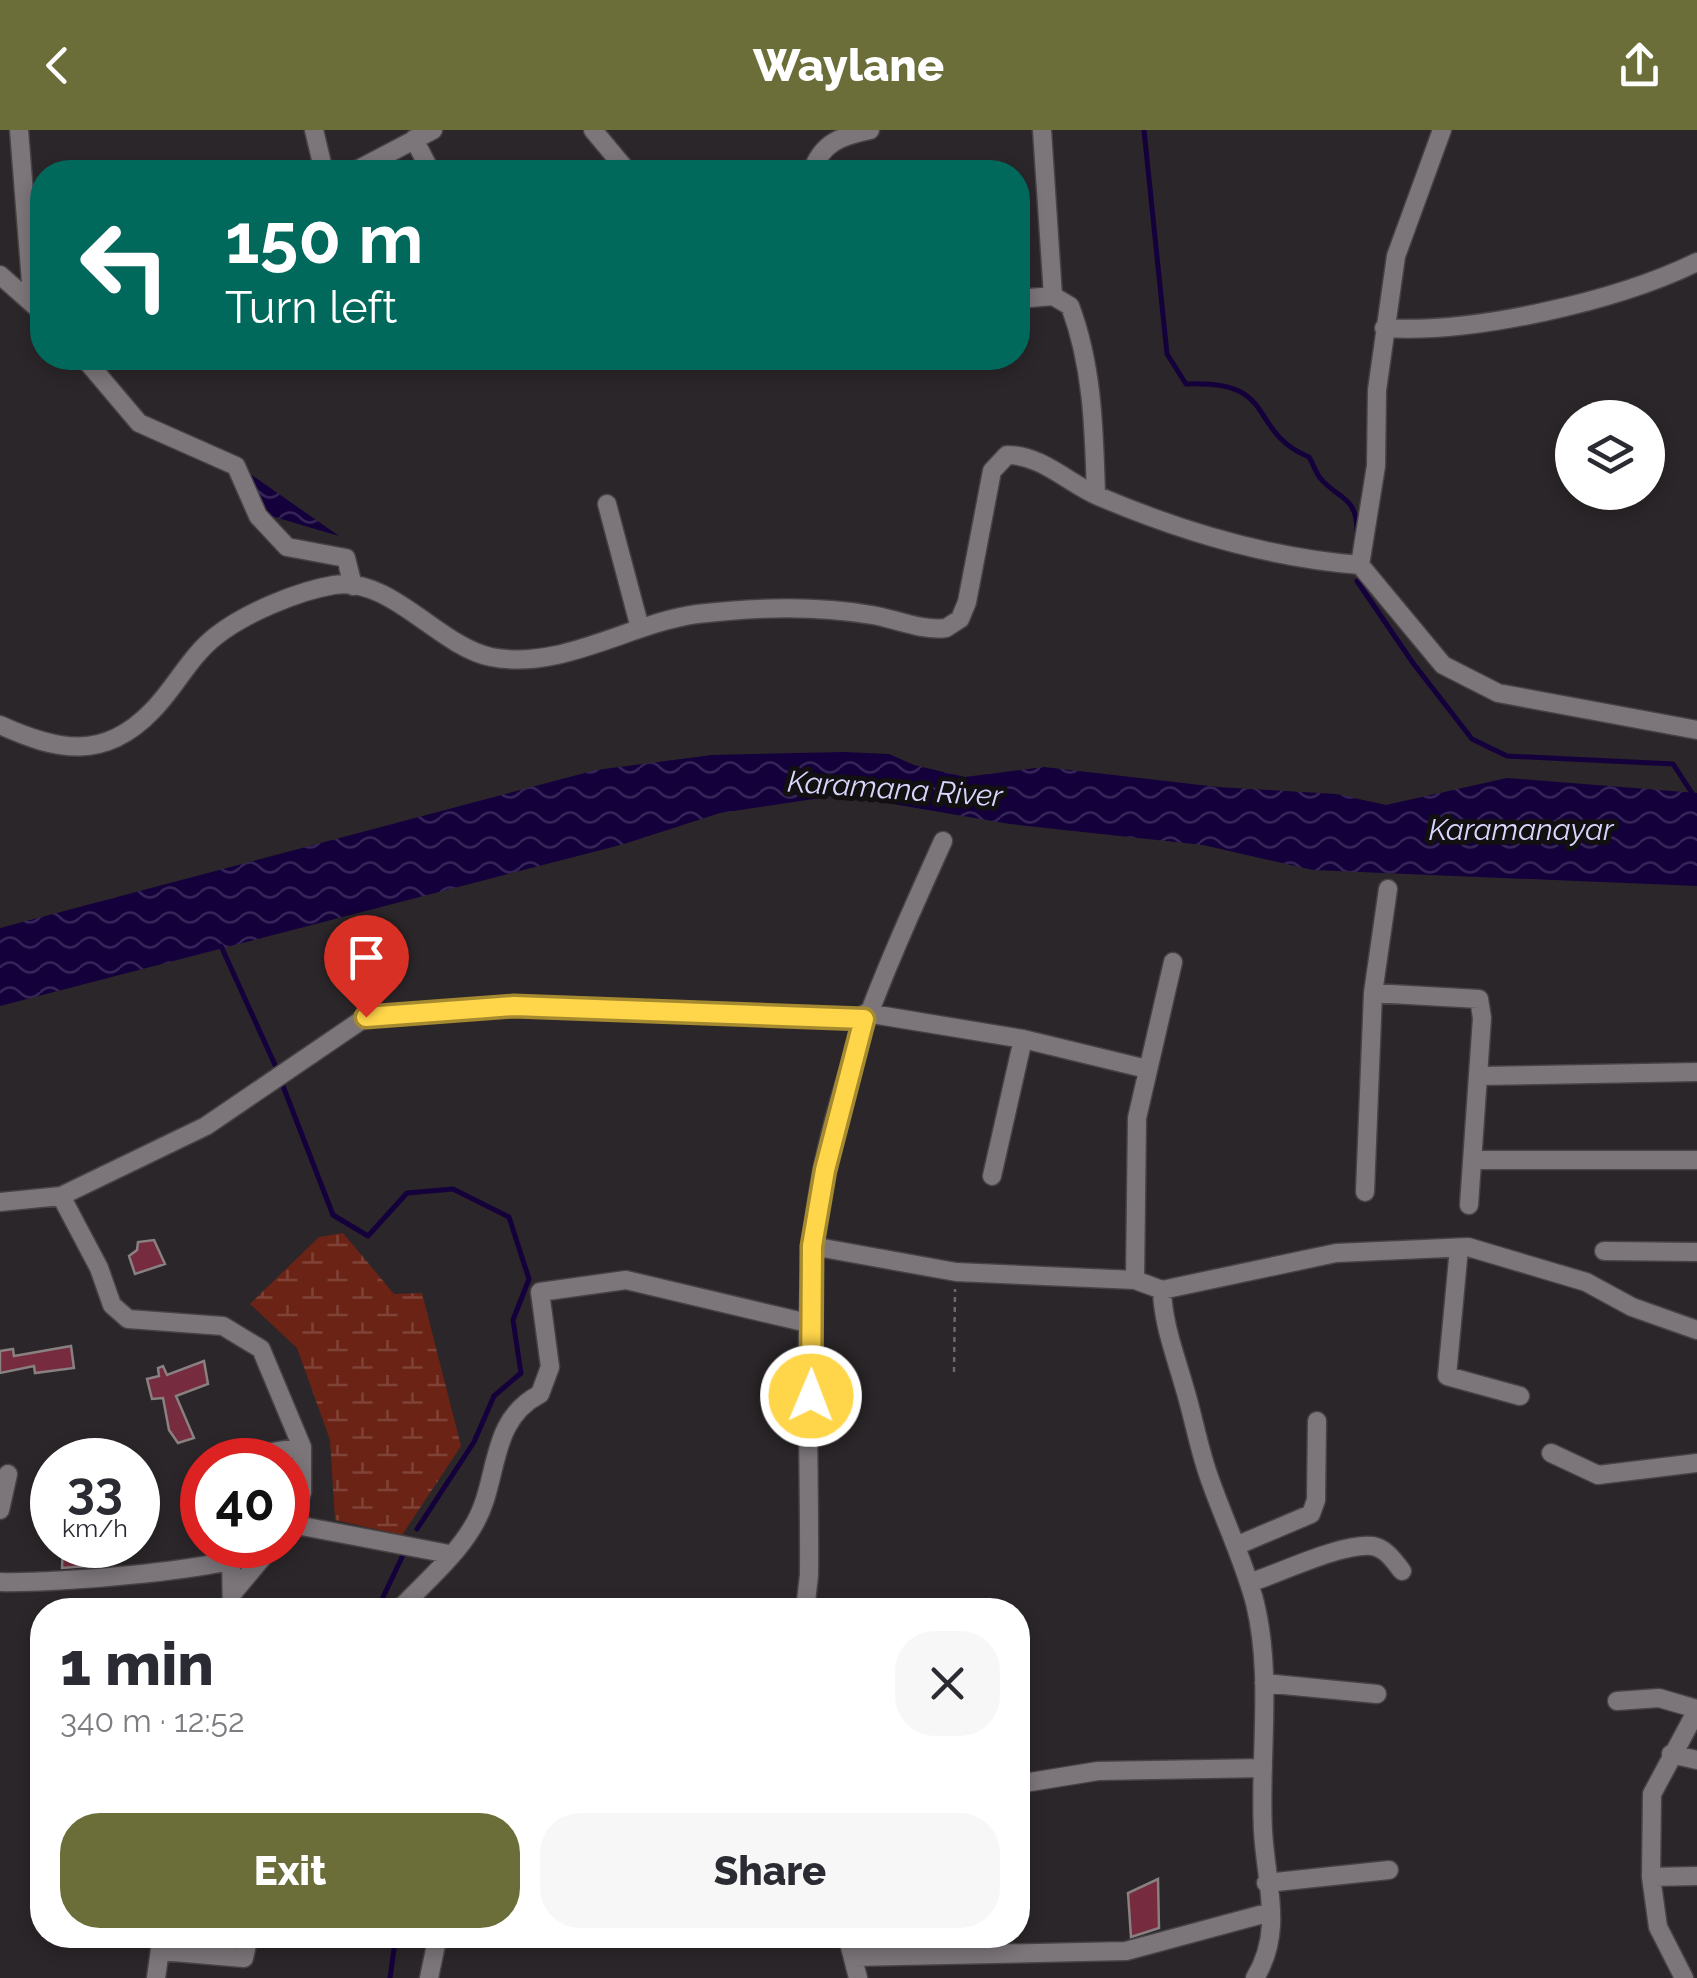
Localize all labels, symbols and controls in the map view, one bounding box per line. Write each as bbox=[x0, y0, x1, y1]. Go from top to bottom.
icon: back bbox=[30, 38, 85, 93]
icon: share bbox=[1612, 38, 1667, 93]
text: Waylane bbox=[753, 39, 944, 92]
text: 150 m bbox=[225, 197, 423, 279]
icon: left bbox=[60, 200, 190, 330]
text: Turn left bbox=[225, 281, 397, 334]
map controls bbox=[1555, 400, 1665, 510]
button: layers bbox=[1555, 400, 1665, 510]
water label: Karamana River bbox=[786, 764, 1005, 814]
water label: Karamanayar bbox=[1429, 812, 1615, 847]
pin bbox=[324, 915, 409, 1018]
icon: arrive bbox=[339, 930, 394, 985]
position arrow bbox=[759, 1344, 863, 1448]
speed limit sign: 40 bbox=[180, 1438, 310, 1568]
text: 33 bbox=[67, 1461, 123, 1520]
text: km/h bbox=[62, 1513, 128, 1543]
text: 1 min bbox=[60, 1629, 214, 1699]
button: close bbox=[895, 1631, 1000, 1736]
text: 340 m · 12:52 bbox=[60, 1702, 245, 1739]
button: Exit bbox=[60, 1813, 520, 1928]
button: Share bbox=[540, 1813, 1000, 1928]

